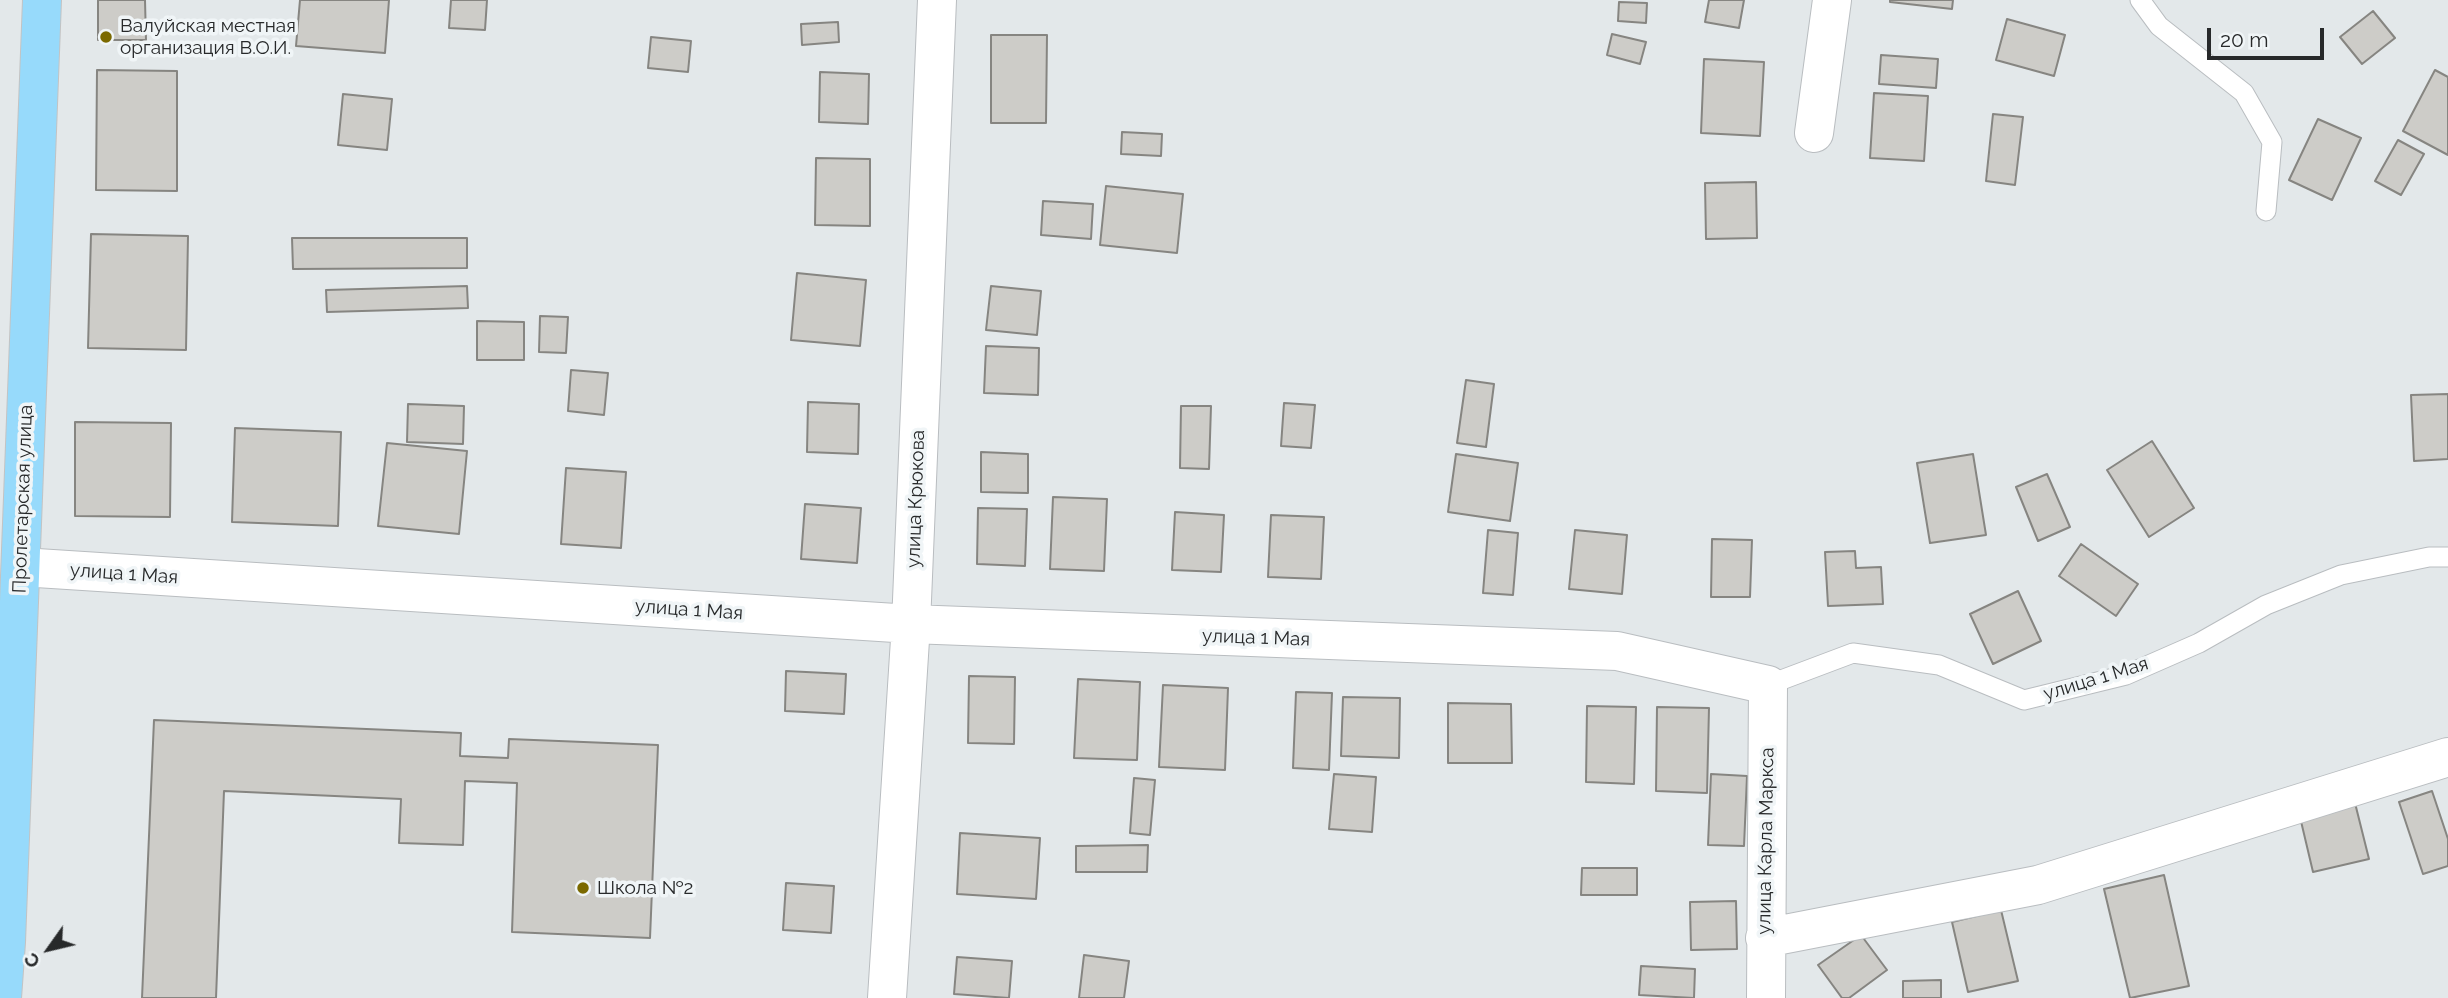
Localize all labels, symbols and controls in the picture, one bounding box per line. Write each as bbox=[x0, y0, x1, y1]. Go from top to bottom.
scale bar bbox=[2210, 14, 2327, 58]
place label: Валуйская местная организация В.О.И. bbox=[120, 15, 296, 59]
text: 20 m bbox=[2220, 27, 2268, 52]
marker: Валуйская местная организация В.О.И. bbox=[98, 29, 114, 45]
street label: Пролетарская улица bbox=[8, 404, 38, 594]
street label: улица Крюкова bbox=[902, 429, 930, 569]
street label: улица 1 Мая bbox=[69, 559, 179, 589]
street label: улица 1 Мая bbox=[634, 595, 744, 625]
street label: улица 1 Мая bbox=[1201, 625, 1311, 651]
street label: улица 1 Мая bbox=[2041, 652, 2151, 706]
street label: улица Карла Маркса bbox=[1753, 747, 1779, 935]
place label: Школа №2 bbox=[597, 877, 693, 899]
marker: Школа №2 bbox=[575, 880, 591, 896]
north arrow bbox=[14, 914, 84, 984]
text: С bbox=[19, 949, 44, 972]

